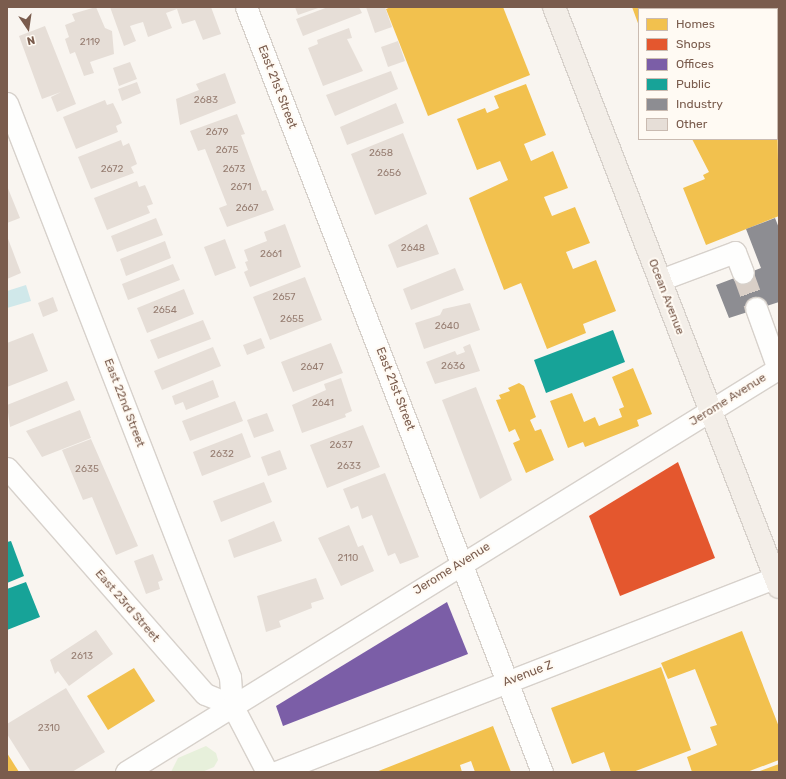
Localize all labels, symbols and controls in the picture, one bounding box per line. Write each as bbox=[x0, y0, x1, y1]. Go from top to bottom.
north arrow bbox=[8, 8, 48, 48]
legend bbox=[638, 8, 778, 140]
text: Homes bbox=[676, 17, 715, 31]
text: N bbox=[25, 33, 36, 47]
house number: 2119 bbox=[80, 37, 100, 49]
text: Shops bbox=[676, 37, 711, 51]
street label: East 21st Street bbox=[254, 43, 300, 131]
text: Offices bbox=[676, 57, 714, 71]
text: Public bbox=[676, 77, 711, 91]
house number: 2683 bbox=[194, 95, 218, 107]
text: Industry bbox=[676, 97, 723, 111]
text: Other bbox=[676, 117, 707, 131]
house number: 2679 bbox=[206, 127, 228, 139]
house number: 2675 bbox=[216, 145, 238, 157]
house number: 2658 bbox=[369, 148, 393, 160]
house number: 2672 bbox=[101, 164, 123, 176]
house number: 2673 bbox=[223, 164, 245, 176]
house number: 2656 bbox=[377, 168, 401, 180]
house number: 2671 bbox=[231, 182, 251, 194]
house number: 2667 bbox=[236, 203, 258, 215]
house number: 2648 bbox=[401, 243, 425, 255]
house number: 2661 bbox=[260, 249, 282, 261]
street label: Ocean Avenue bbox=[645, 257, 687, 337]
house number: 2657 bbox=[273, 292, 295, 304]
house number: 2654 bbox=[153, 305, 177, 317]
house number: 2655 bbox=[280, 314, 304, 326]
house number: 2640 bbox=[435, 321, 459, 333]
street label: East 21st Street bbox=[372, 345, 418, 433]
street label: East 22nd Street bbox=[100, 357, 148, 449]
house number: 2636 bbox=[441, 361, 465, 373]
house number: 2647 bbox=[300, 362, 324, 374]
street label: Jerome Avenue bbox=[687, 371, 769, 429]
house number: 2641 bbox=[312, 398, 334, 410]
house number: 2637 bbox=[329, 440, 353, 452]
house number: 2632 bbox=[210, 449, 234, 461]
house number: 2633 bbox=[337, 461, 361, 473]
house number: 2635 bbox=[75, 464, 99, 476]
street label: Jerome Avenue bbox=[411, 540, 493, 598]
house number: 2110 bbox=[338, 553, 358, 565]
street label: East 23rd Street bbox=[92, 567, 162, 645]
house number: 2613 bbox=[71, 651, 93, 663]
street label: Avenue Z bbox=[501, 658, 555, 690]
house number: 2310 bbox=[38, 723, 60, 735]

